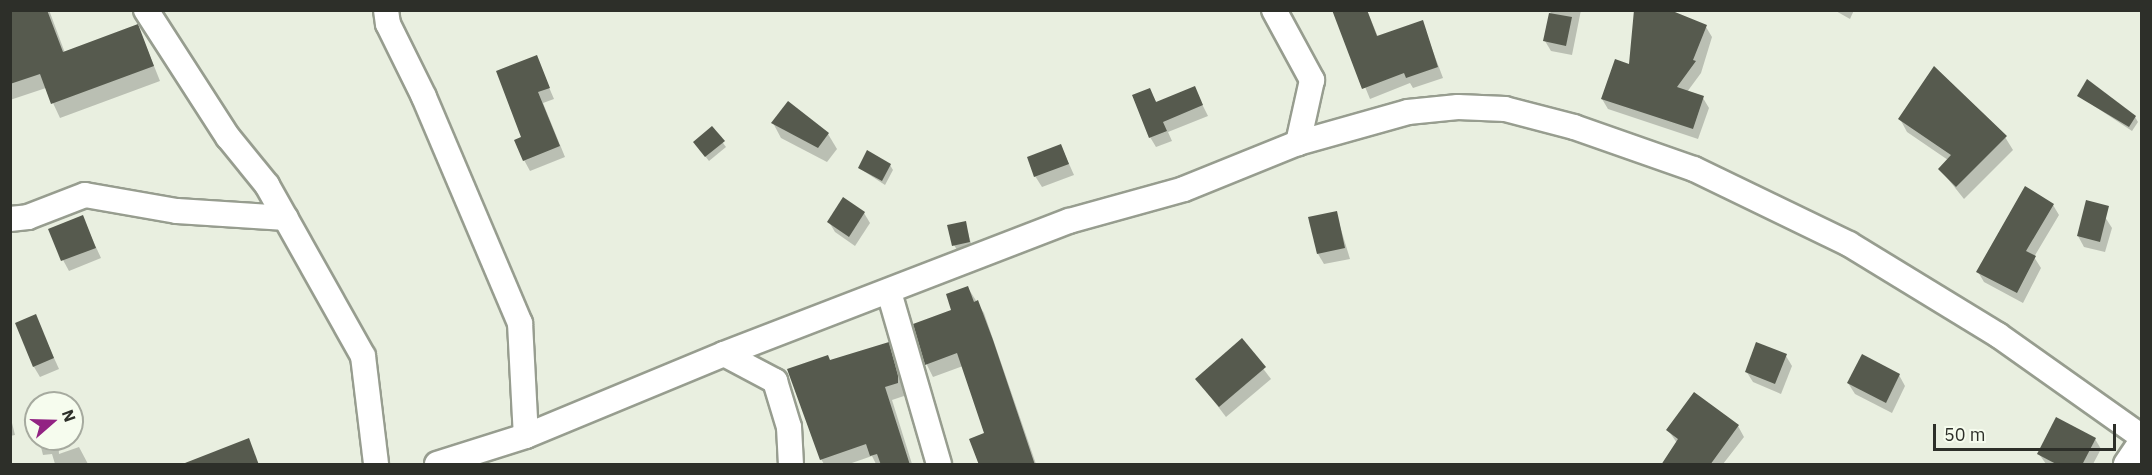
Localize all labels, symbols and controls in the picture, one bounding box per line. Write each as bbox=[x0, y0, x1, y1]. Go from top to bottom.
north arrow bbox=[24, 391, 84, 451]
text: N bbox=[58, 407, 80, 424]
scale bar bbox=[1936, 412, 2119, 450]
text: 50 m bbox=[1944, 423, 1986, 446]

